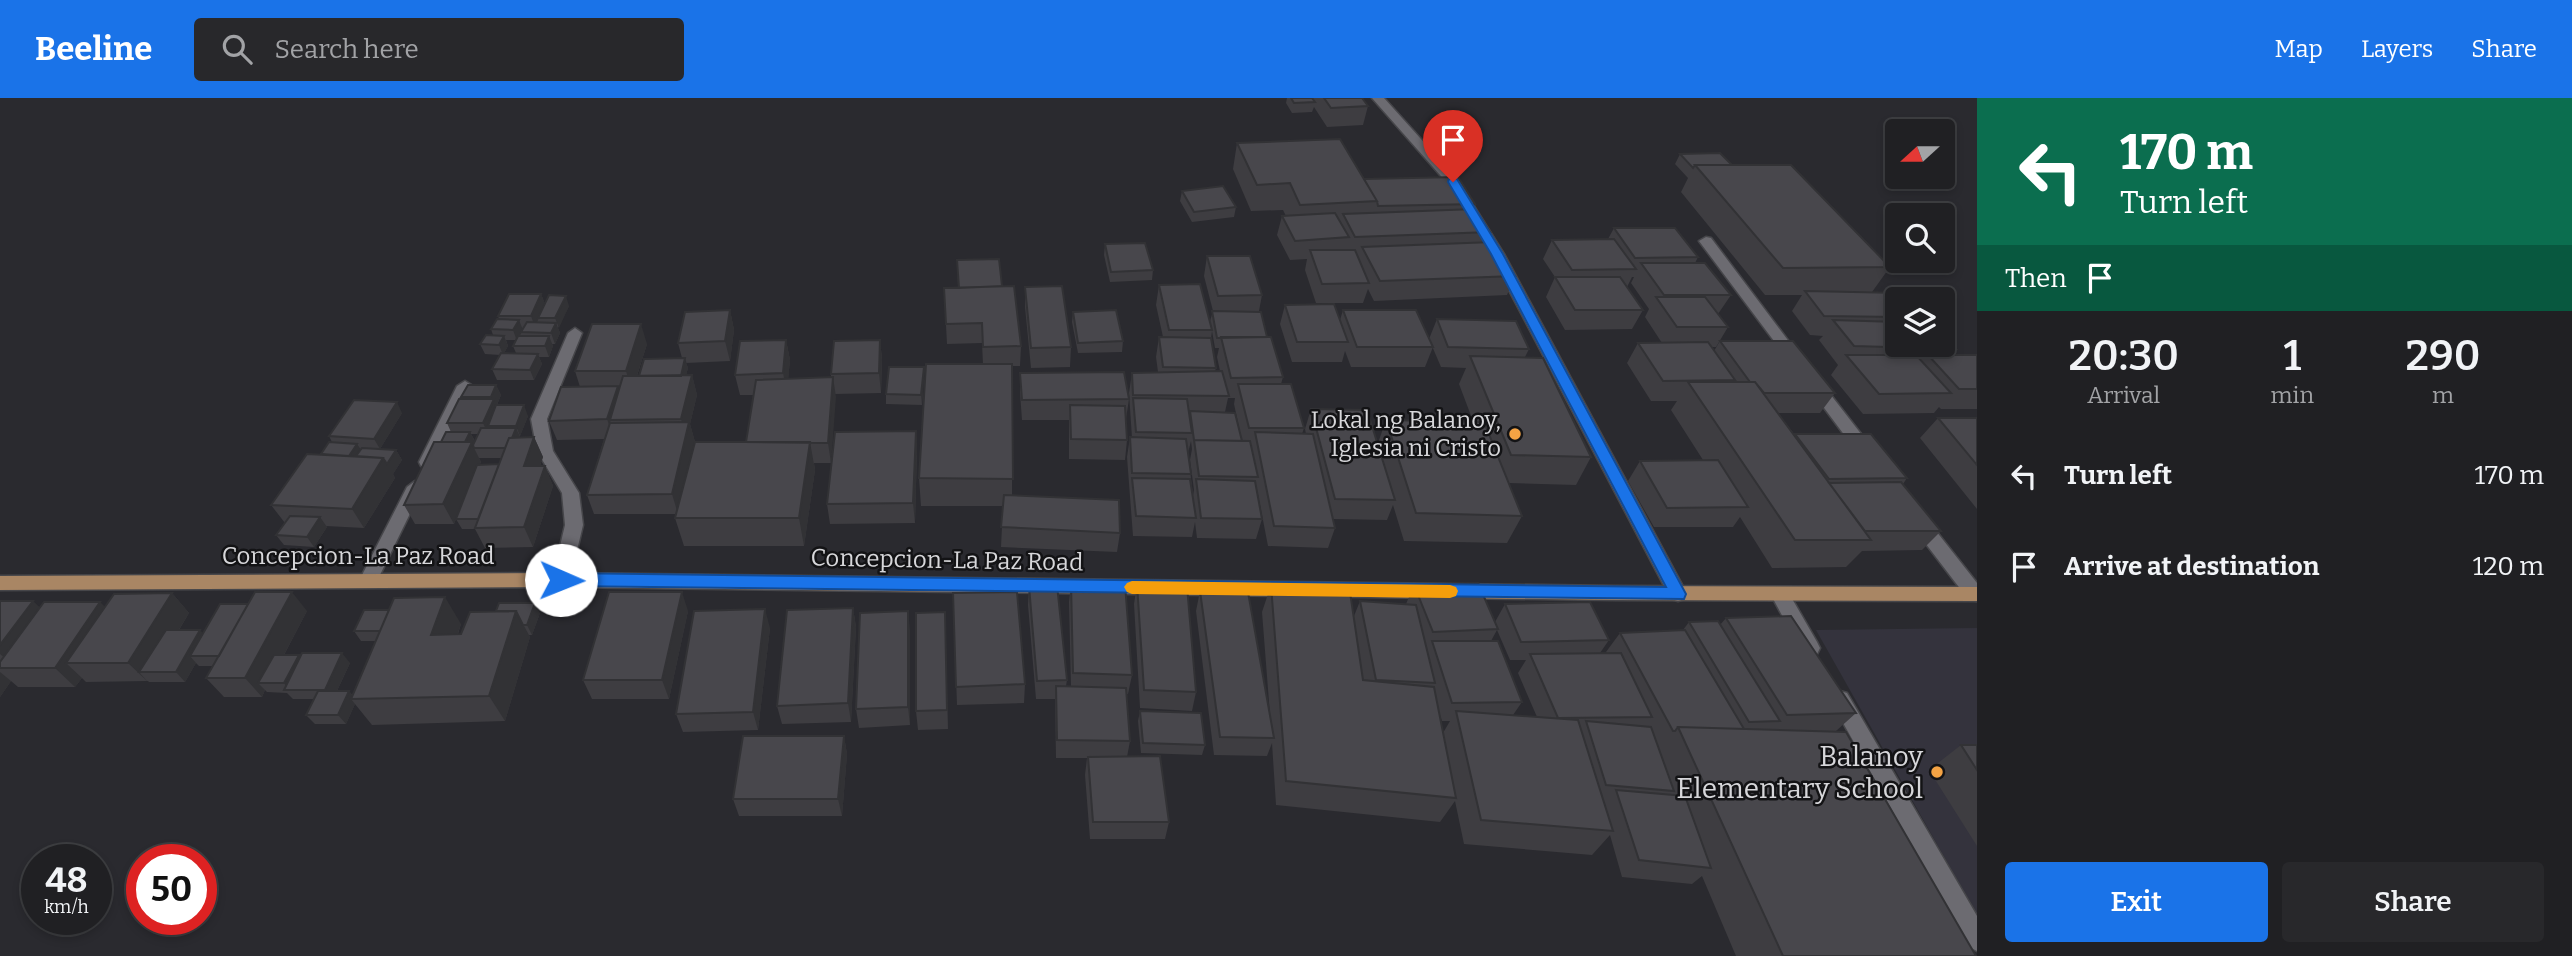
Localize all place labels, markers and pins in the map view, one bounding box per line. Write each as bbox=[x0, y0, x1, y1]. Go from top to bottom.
pin bbox=[1423, 110, 1483, 182]
place label: Lokal ng Balanoy, Iglesia ni Cristo bbox=[1310, 406, 1501, 462]
marker: Lokal ng Balanoy, Iglesia ni Cristo bbox=[1507, 426, 1523, 442]
place label: Balanoy Elementary School bbox=[1676, 740, 1923, 805]
marker: Balanoy Elementary School bbox=[1929, 764, 1945, 780]

